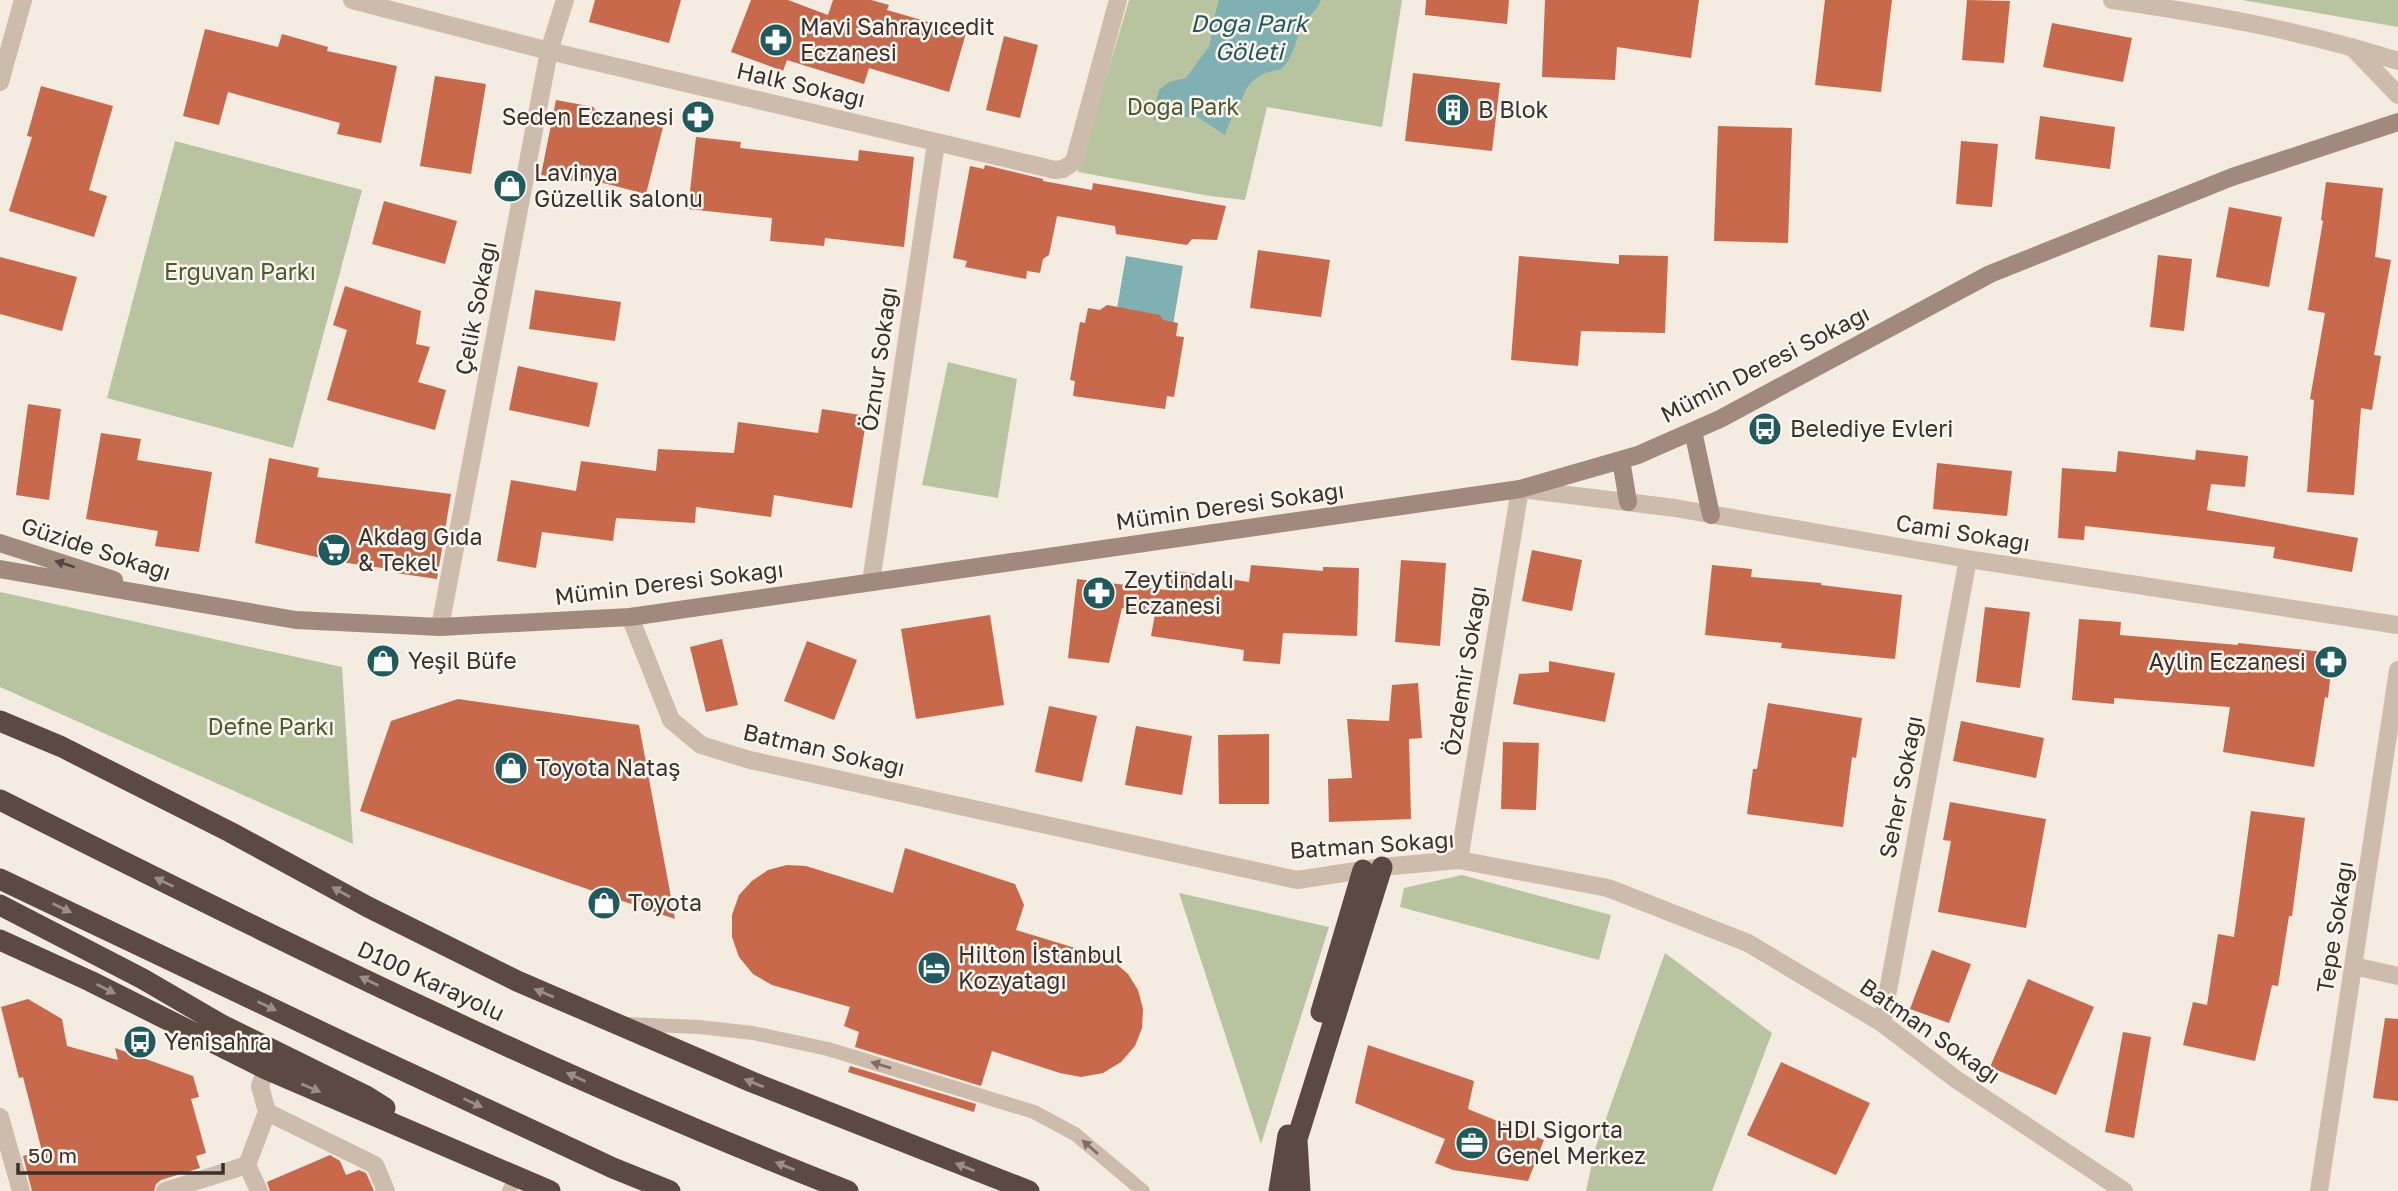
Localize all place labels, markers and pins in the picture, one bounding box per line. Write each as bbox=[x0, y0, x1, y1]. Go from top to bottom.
place label: Mavi Sahrayıcedit Eczanesi bbox=[800, 12, 995, 66]
pharmacy icon: Mavi Sahrayıcedit Eczanesi bbox=[757, 21, 795, 59]
building icon: B Blok bbox=[1434, 91, 1472, 129]
place label: B Blok bbox=[1478, 95, 1549, 123]
pharmacy icon: Seden Eczanesi bbox=[679, 98, 717, 136]
place label: Seden Eczanesi bbox=[502, 102, 674, 130]
place label: Lavinya Güzellik salonu bbox=[534, 158, 703, 212]
shop icon: Lavinya Güzellik salonu bbox=[491, 167, 529, 205]
bus stop icon: Belediye Evleri bbox=[1746, 410, 1784, 448]
place label: Belediye Evleri bbox=[1790, 414, 1953, 442]
place label: Akdağ Gıda & Tekel bbox=[358, 522, 483, 576]
supermarket icon: Akdağ Gıda & Tekel bbox=[315, 531, 353, 569]
place label: Zeytindalı Eczanesi bbox=[1124, 565, 1234, 619]
pharmacy icon: Zeytindalı Eczanesi bbox=[1080, 574, 1118, 612]
shop icon: Yeşil Büfe bbox=[364, 642, 402, 680]
pharmacy icon: Aylin Eczanesi bbox=[2312, 643, 2350, 681]
place label: Yeşil Büfe bbox=[408, 646, 517, 674]
place label: Aylin Eczanesi bbox=[2149, 647, 2306, 675]
shop icon: Toyota Nataş bbox=[492, 749, 530, 787]
place label: Toyota Nataş bbox=[536, 753, 680, 781]
shop icon: Toyota bbox=[585, 884, 623, 922]
place label: Toyota bbox=[628, 888, 702, 916]
place label: Hilton İstanbul Kozyatağı bbox=[958, 940, 1123, 994]
hotel icon: Hilton İstanbul Kozyatağı bbox=[915, 949, 953, 987]
bus stop icon: Yenisahra bbox=[121, 1023, 159, 1061]
place label: Yenisahra bbox=[164, 1027, 272, 1055]
place label: HDI Sigorta Genel Merkez bbox=[1496, 1115, 1646, 1169]
office icon: HDI Sigorta Genel Merkez bbox=[1453, 1124, 1491, 1162]

